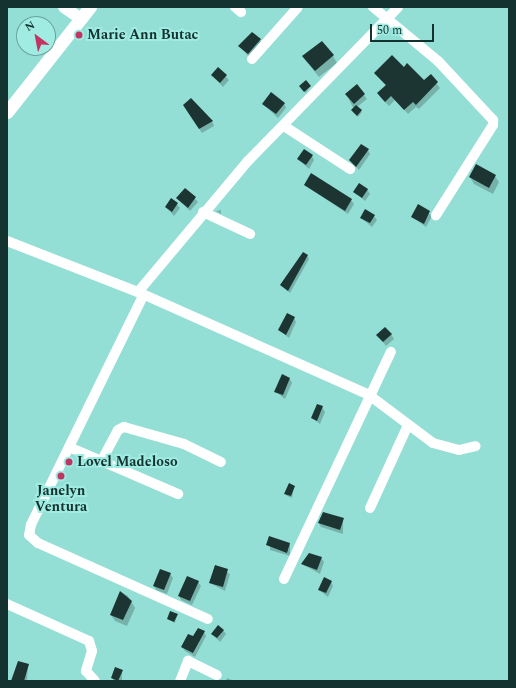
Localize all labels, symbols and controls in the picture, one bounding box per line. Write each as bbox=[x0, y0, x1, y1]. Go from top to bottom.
north arrow bbox=[16, 16, 56, 56]
scale bar bbox=[372, 16, 436, 42]
text: N bbox=[22, 17, 38, 36]
text: 50 m bbox=[377, 21, 402, 40]
place label: Marie Ann Butac bbox=[87, 27, 198, 43]
marker: Marie Ann Butac bbox=[74, 30, 84, 40]
place label: Lovel Madeloso bbox=[77, 454, 178, 470]
marker: Lovel Madeloso bbox=[64, 457, 74, 467]
marker: Janelyn Ventura bbox=[56, 471, 66, 481]
place label: Janelyn Ventura bbox=[35, 483, 87, 516]

